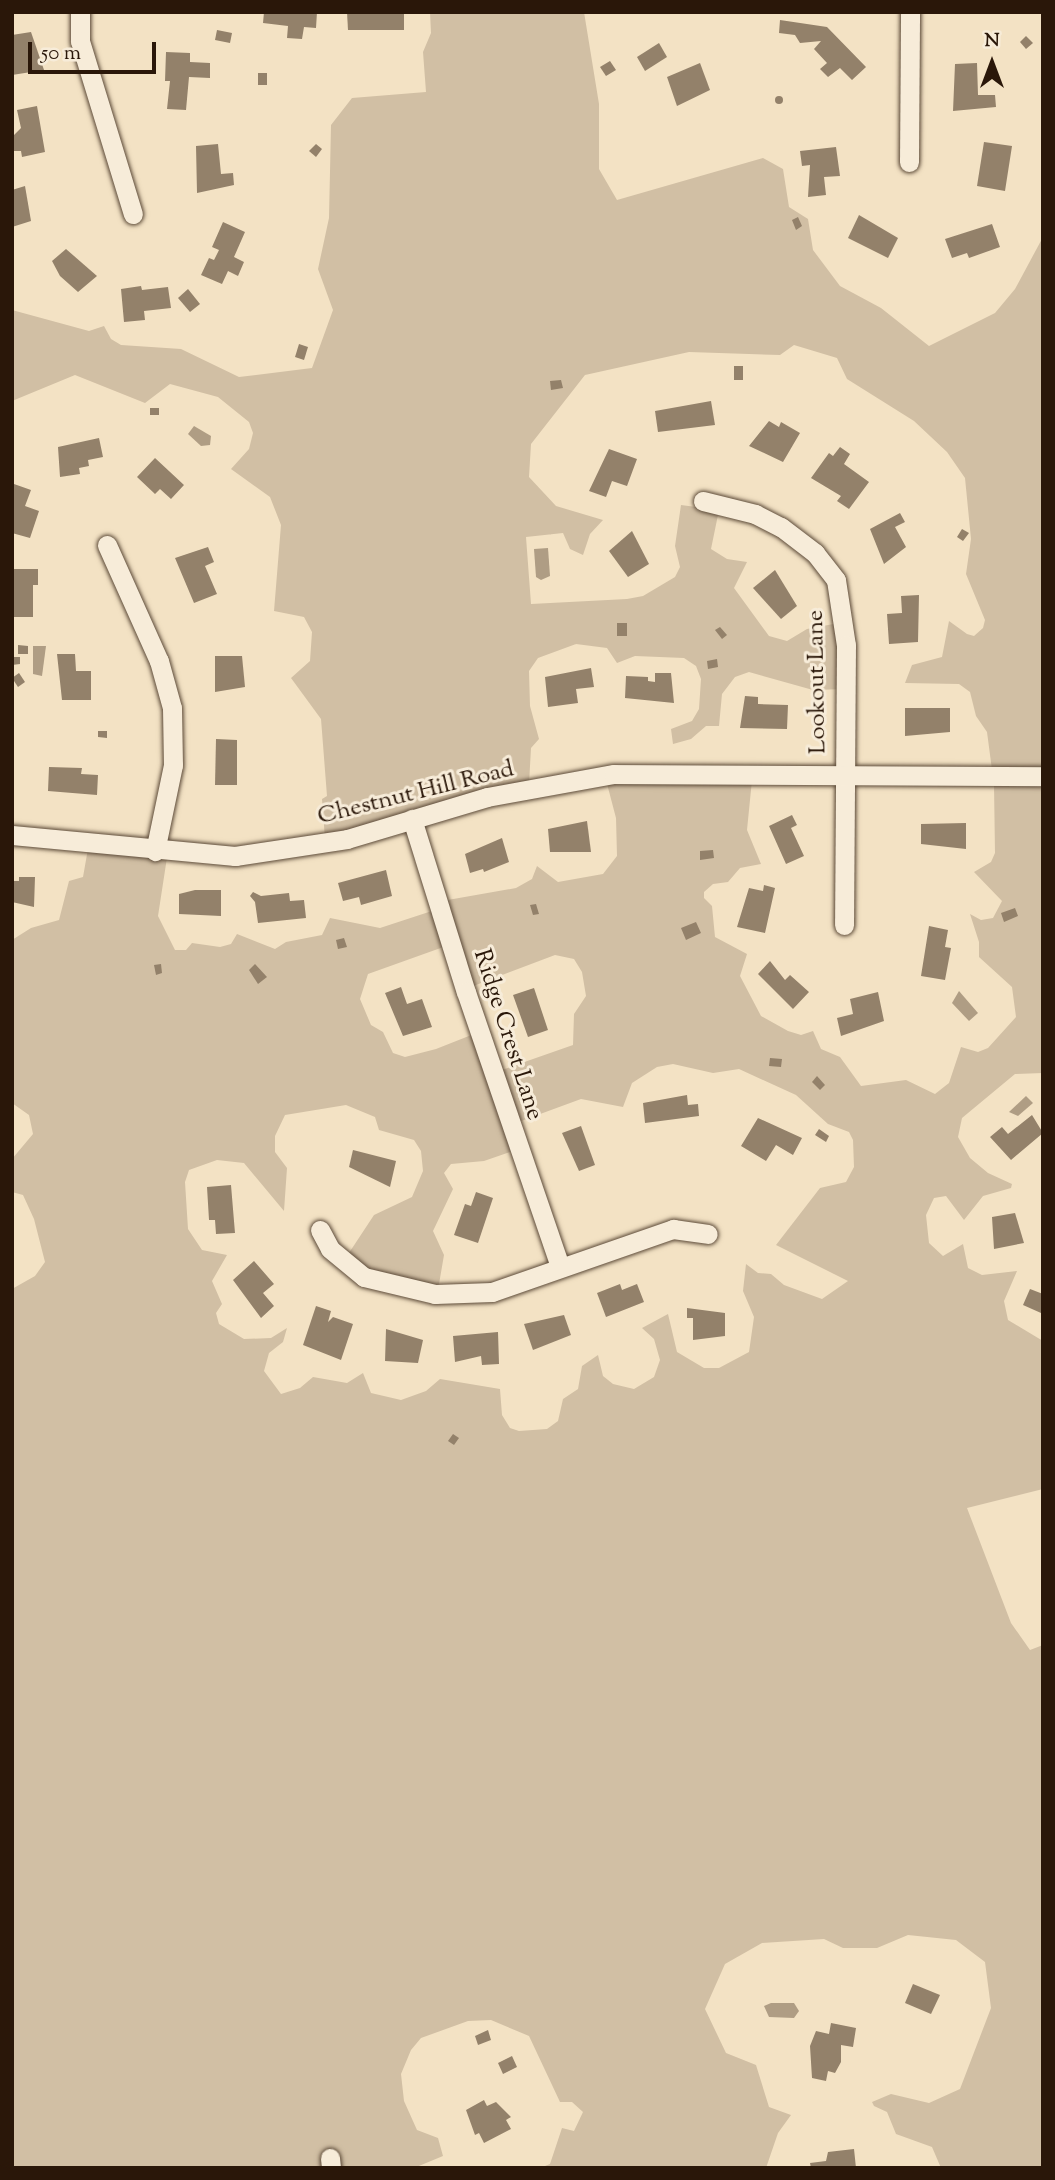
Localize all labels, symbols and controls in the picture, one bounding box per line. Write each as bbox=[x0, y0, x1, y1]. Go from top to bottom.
scale bar bbox=[32, 28, 159, 72]
north arrow bbox=[957, 28, 1027, 98]
text: N bbox=[984, 28, 1000, 55]
text: 50 m bbox=[41, 39, 81, 69]
street label: Lookout Lane bbox=[802, 610, 834, 754]
street label: Chestnut Hill Road bbox=[315, 756, 517, 832]
street label: Ridge Crest Lane bbox=[466, 946, 548, 1124]

